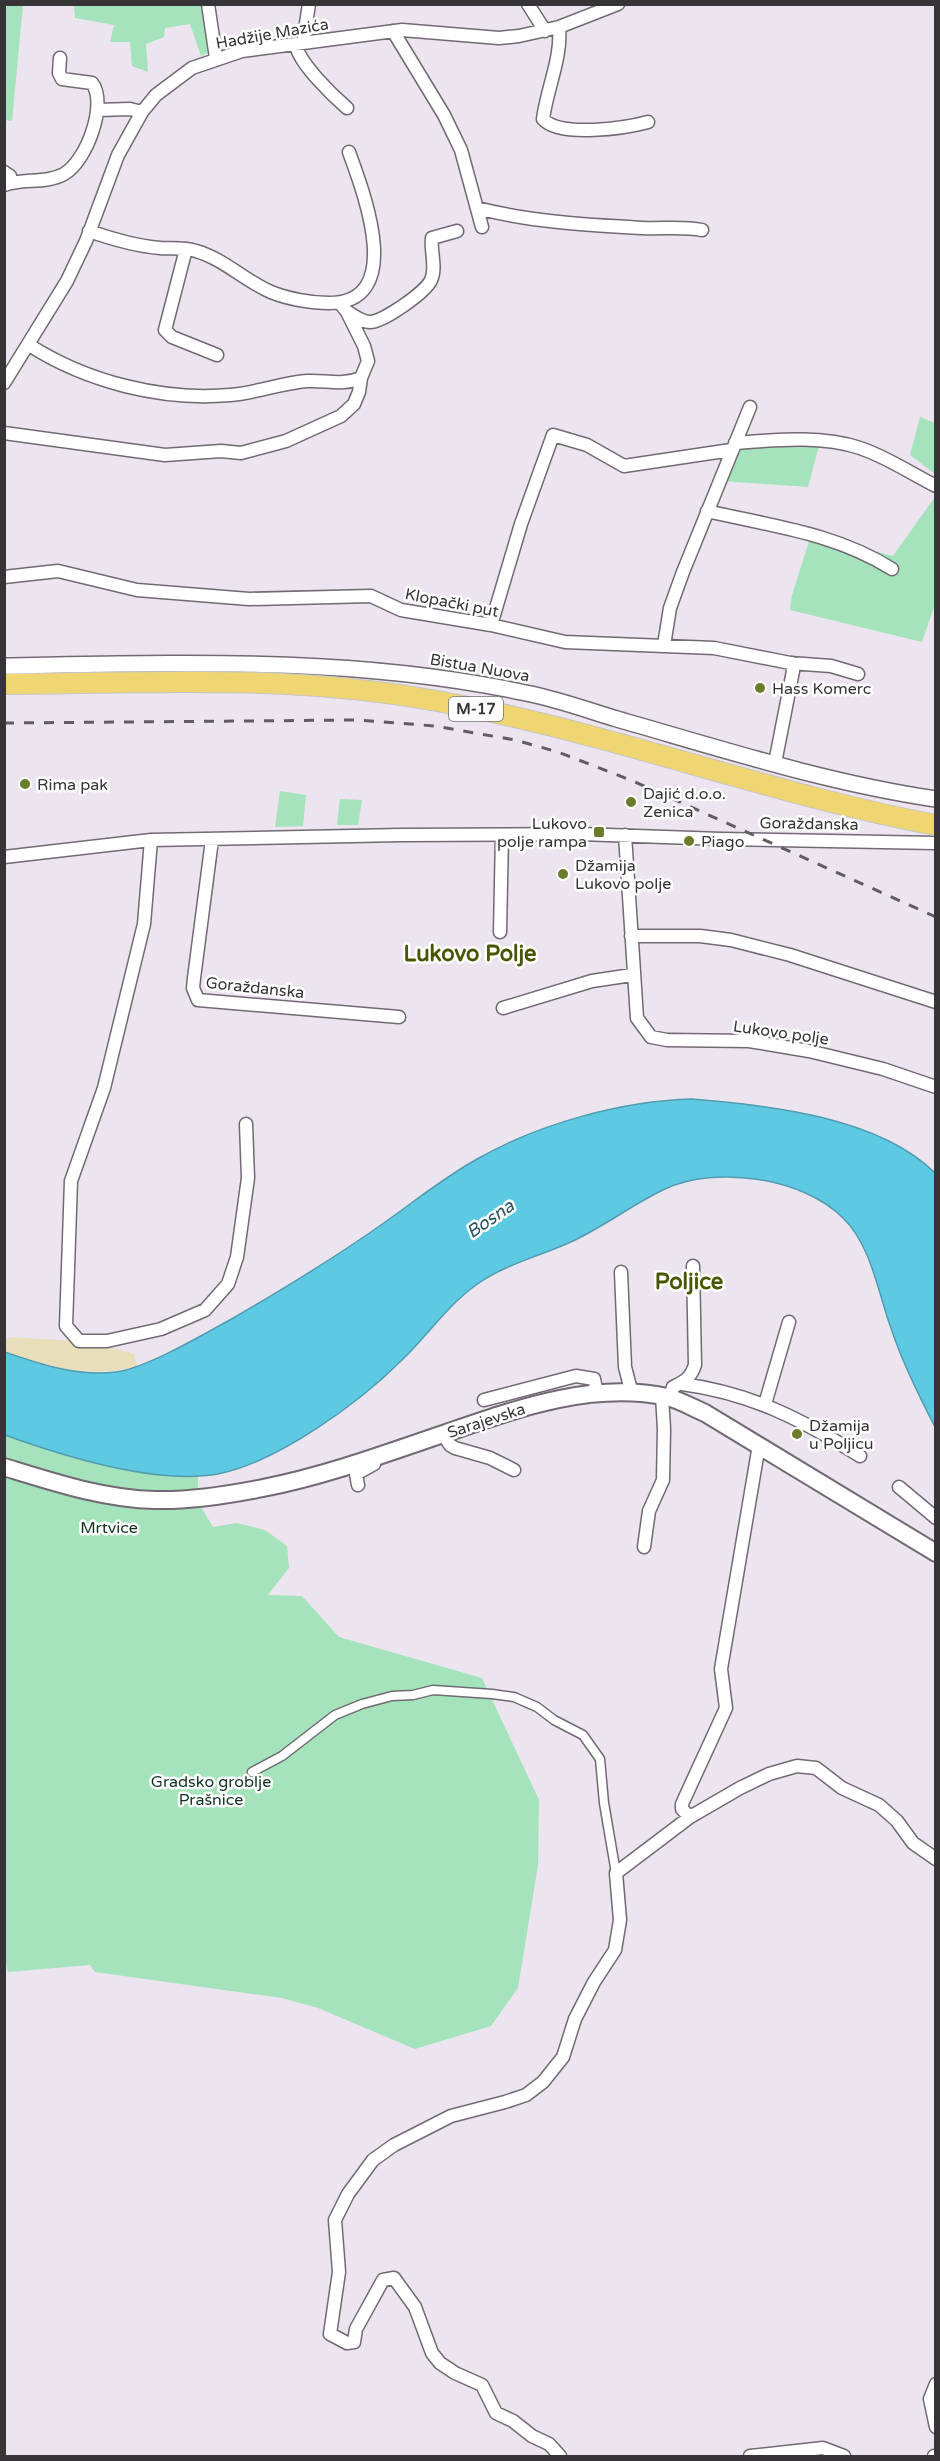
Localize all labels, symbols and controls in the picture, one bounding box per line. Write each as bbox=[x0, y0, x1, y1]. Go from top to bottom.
street label: Hadžije Mazića bbox=[214, 14, 330, 54]
street label: Klopački put bbox=[403, 584, 500, 622]
street label: Bistua Nuova bbox=[428, 649, 531, 687]
place label: Hass Komerc bbox=[772, 679, 871, 699]
marker: Hass Komerc bbox=[753, 681, 767, 695]
road number: M-17 bbox=[449, 697, 503, 721]
place label: Rima pak bbox=[37, 775, 108, 795]
marker: Rima pak bbox=[18, 777, 32, 791]
place label: Dajić d.o.o. Zenica bbox=[643, 784, 726, 822]
marker: Dajić d.o.o. Zenica bbox=[624, 795, 638, 809]
street label: Goraždanska bbox=[759, 813, 859, 835]
place label: Lukovo polje rampa bbox=[497, 814, 587, 852]
marker: Lukovo polje rampa bbox=[592, 825, 606, 839]
place label: Piago bbox=[701, 832, 744, 852]
marker: Piago bbox=[682, 834, 696, 848]
place label: Džamija Lukovo polje bbox=[575, 856, 671, 894]
marker: Džamija Lukovo polje bbox=[556, 867, 570, 881]
district label: Lukovo Polje bbox=[403, 941, 537, 967]
street label: Goraždanska bbox=[205, 973, 305, 1003]
street label: Lukovo polje bbox=[732, 1016, 830, 1050]
water label: Bosna bbox=[462, 1194, 519, 1243]
district label: Poljice bbox=[655, 1269, 723, 1295]
street label: Sarajevska bbox=[445, 1399, 528, 1443]
place label: Džamija u Poljicu bbox=[809, 1416, 873, 1454]
marker: Džamija u Poljicu bbox=[790, 1427, 804, 1441]
park label: Mrtvice bbox=[80, 1518, 138, 1538]
park label: Gradsko groblje Prašnice bbox=[151, 1772, 271, 1810]

